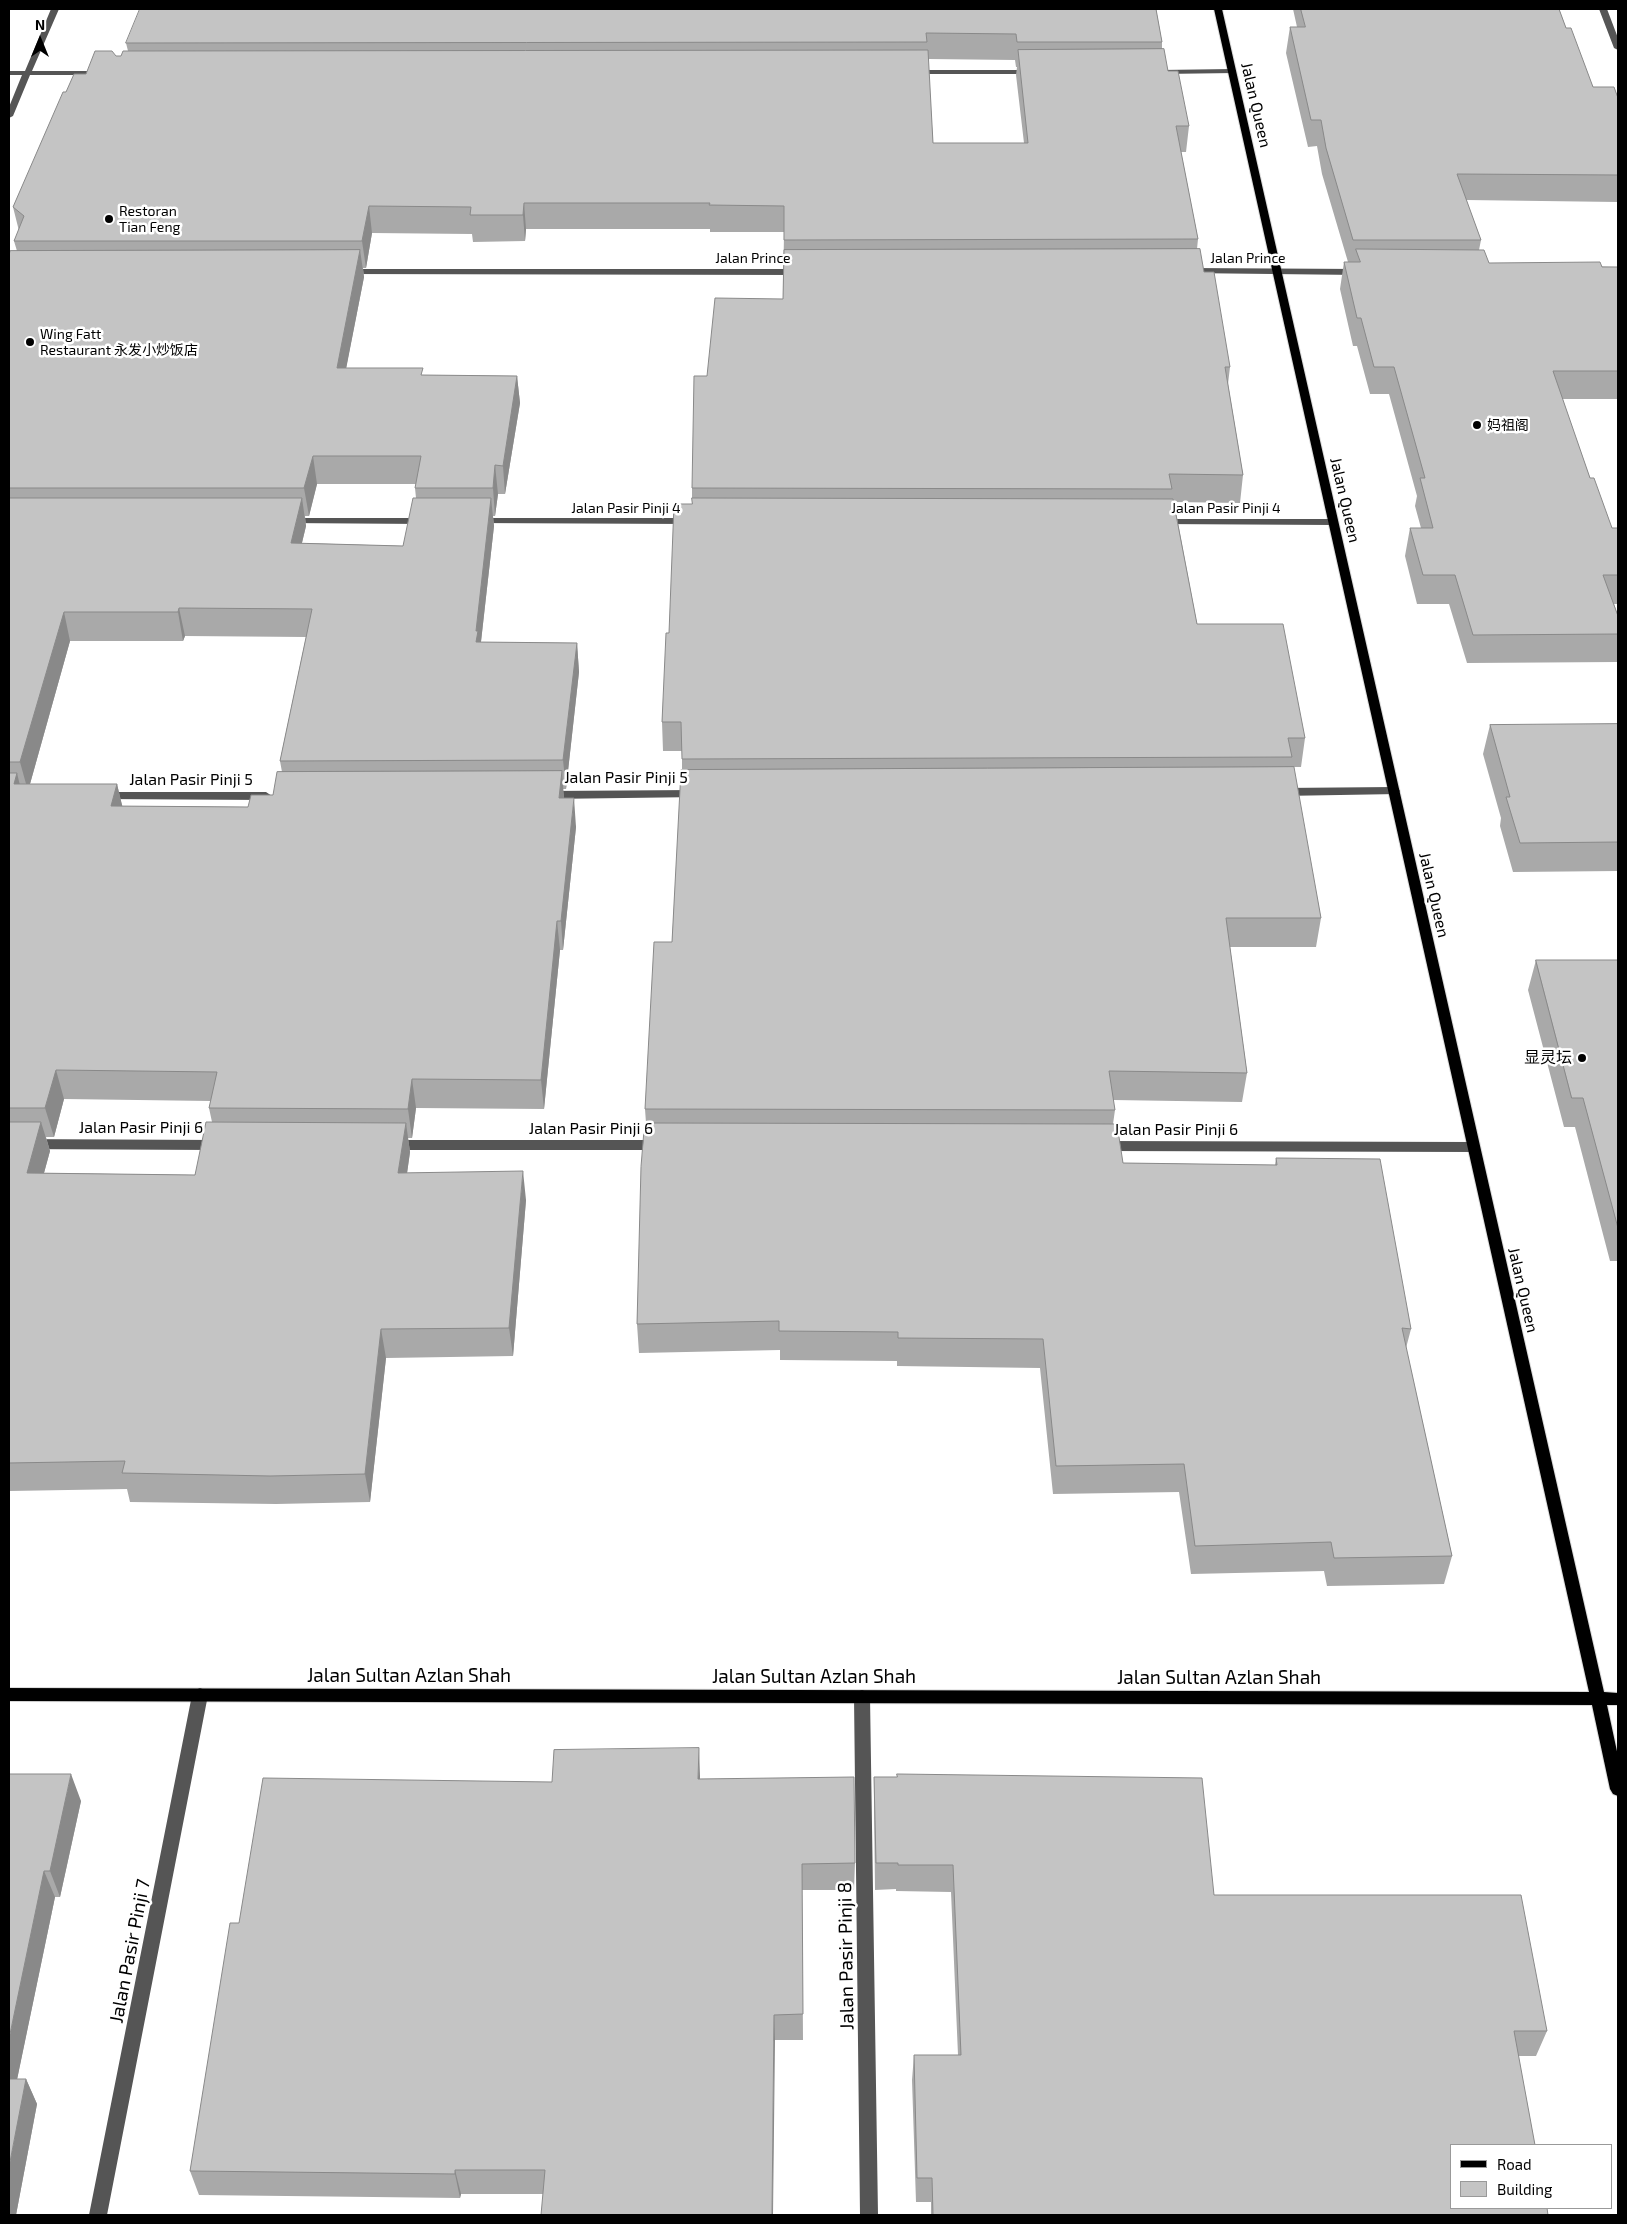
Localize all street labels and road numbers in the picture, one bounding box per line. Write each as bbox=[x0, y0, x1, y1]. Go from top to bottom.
street label: Jalan Queen bbox=[1237, 60, 1275, 150]
street label: Jalan Prince bbox=[715, 250, 791, 266]
street label: Jalan Prince bbox=[1210, 250, 1286, 266]
street label: Jalan Queen bbox=[1326, 455, 1364, 545]
street label: Jalan Pasir Pinji 4 bbox=[571, 500, 681, 516]
street label: Jalan Pasir Pinji 4 bbox=[1171, 500, 1281, 516]
street label: Jalan Pasir Pinji 5 bbox=[564, 768, 688, 788]
street label: Jalan Pasir Pinji 5 bbox=[129, 770, 253, 790]
street label: Jalan Queen bbox=[1415, 850, 1453, 940]
street label: Jalan Pasir Pinji 6 bbox=[79, 1118, 203, 1138]
street label: Jalan Pasir Pinji 6 bbox=[529, 1119, 653, 1139]
street label: Jalan Pasir Pinji 6 bbox=[1114, 1120, 1238, 1140]
street label: Jalan Queen bbox=[1504, 1245, 1542, 1335]
street label: Jalan Sultan Azlan Shah bbox=[307, 1665, 511, 1687]
street label: Jalan Sultan Azlan Shah bbox=[712, 1666, 916, 1688]
street label: Jalan Sultan Azlan Shah bbox=[1117, 1667, 1321, 1689]
street label: Jalan Pasir Pinji 7 bbox=[105, 1877, 155, 2025]
street label: Jalan Pasir Pinji 8 bbox=[833, 1882, 859, 2030]

